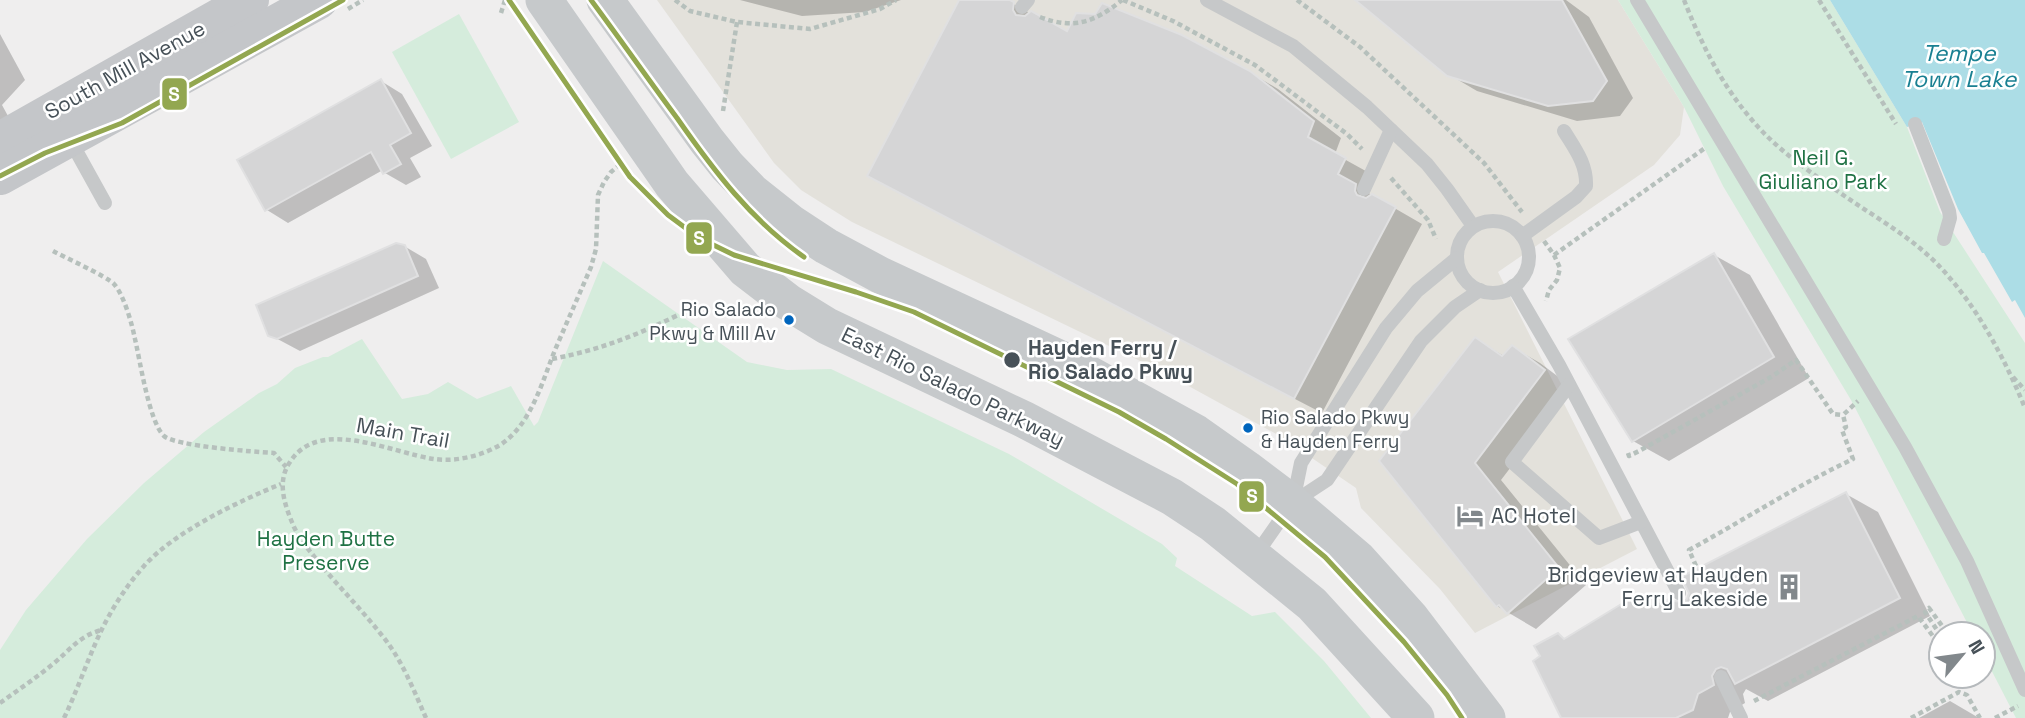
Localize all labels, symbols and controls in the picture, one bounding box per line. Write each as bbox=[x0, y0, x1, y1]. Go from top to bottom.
street label: South Mill Avenue bbox=[40, 15, 210, 125]
water label: Tempe Town Lake bbox=[1902, 38, 2018, 94]
line badge: S bbox=[161, 77, 188, 111]
park label: Neil G. Giuliano Park bbox=[1758, 144, 1888, 195]
line badge: S bbox=[685, 221, 713, 255]
text: S bbox=[693, 226, 705, 251]
place label: Rio Salado Pkwy & Mill Av bbox=[649, 297, 776, 346]
marker: Rio Salado Pkwy & Mill Av bbox=[782, 313, 796, 327]
street label: East Rio Salado Parkway bbox=[837, 321, 1069, 452]
place label: Hayden Ferry / Rio Salado Pkwy bbox=[1028, 334, 1193, 385]
marker: Hayden Ferry / Rio Salado Pkwy bbox=[1002, 350, 1022, 370]
place label: Rio Salado Pkwy & Hayden Ferry bbox=[1261, 405, 1410, 454]
street label: Main Trail bbox=[355, 411, 452, 454]
marker: Rio Salado Pkwy & Hayden Ferry bbox=[1241, 421, 1255, 435]
line badge: S bbox=[1238, 480, 1265, 513]
text: S bbox=[1246, 484, 1258, 509]
hotel icon: AC Hotel bbox=[1455, 501, 1485, 531]
place label: AC Hotel bbox=[1491, 502, 1576, 529]
park label: Hayden Butte Preserve bbox=[257, 525, 395, 576]
place label: Bridgeview at Hayden Ferry Lakeside bbox=[1547, 561, 1768, 612]
building icon: Bridgeview at Hayden Ferry Lakeside bbox=[1774, 572, 1804, 602]
north arrow bbox=[1927, 620, 1997, 690]
text: N bbox=[1962, 635, 1990, 659]

